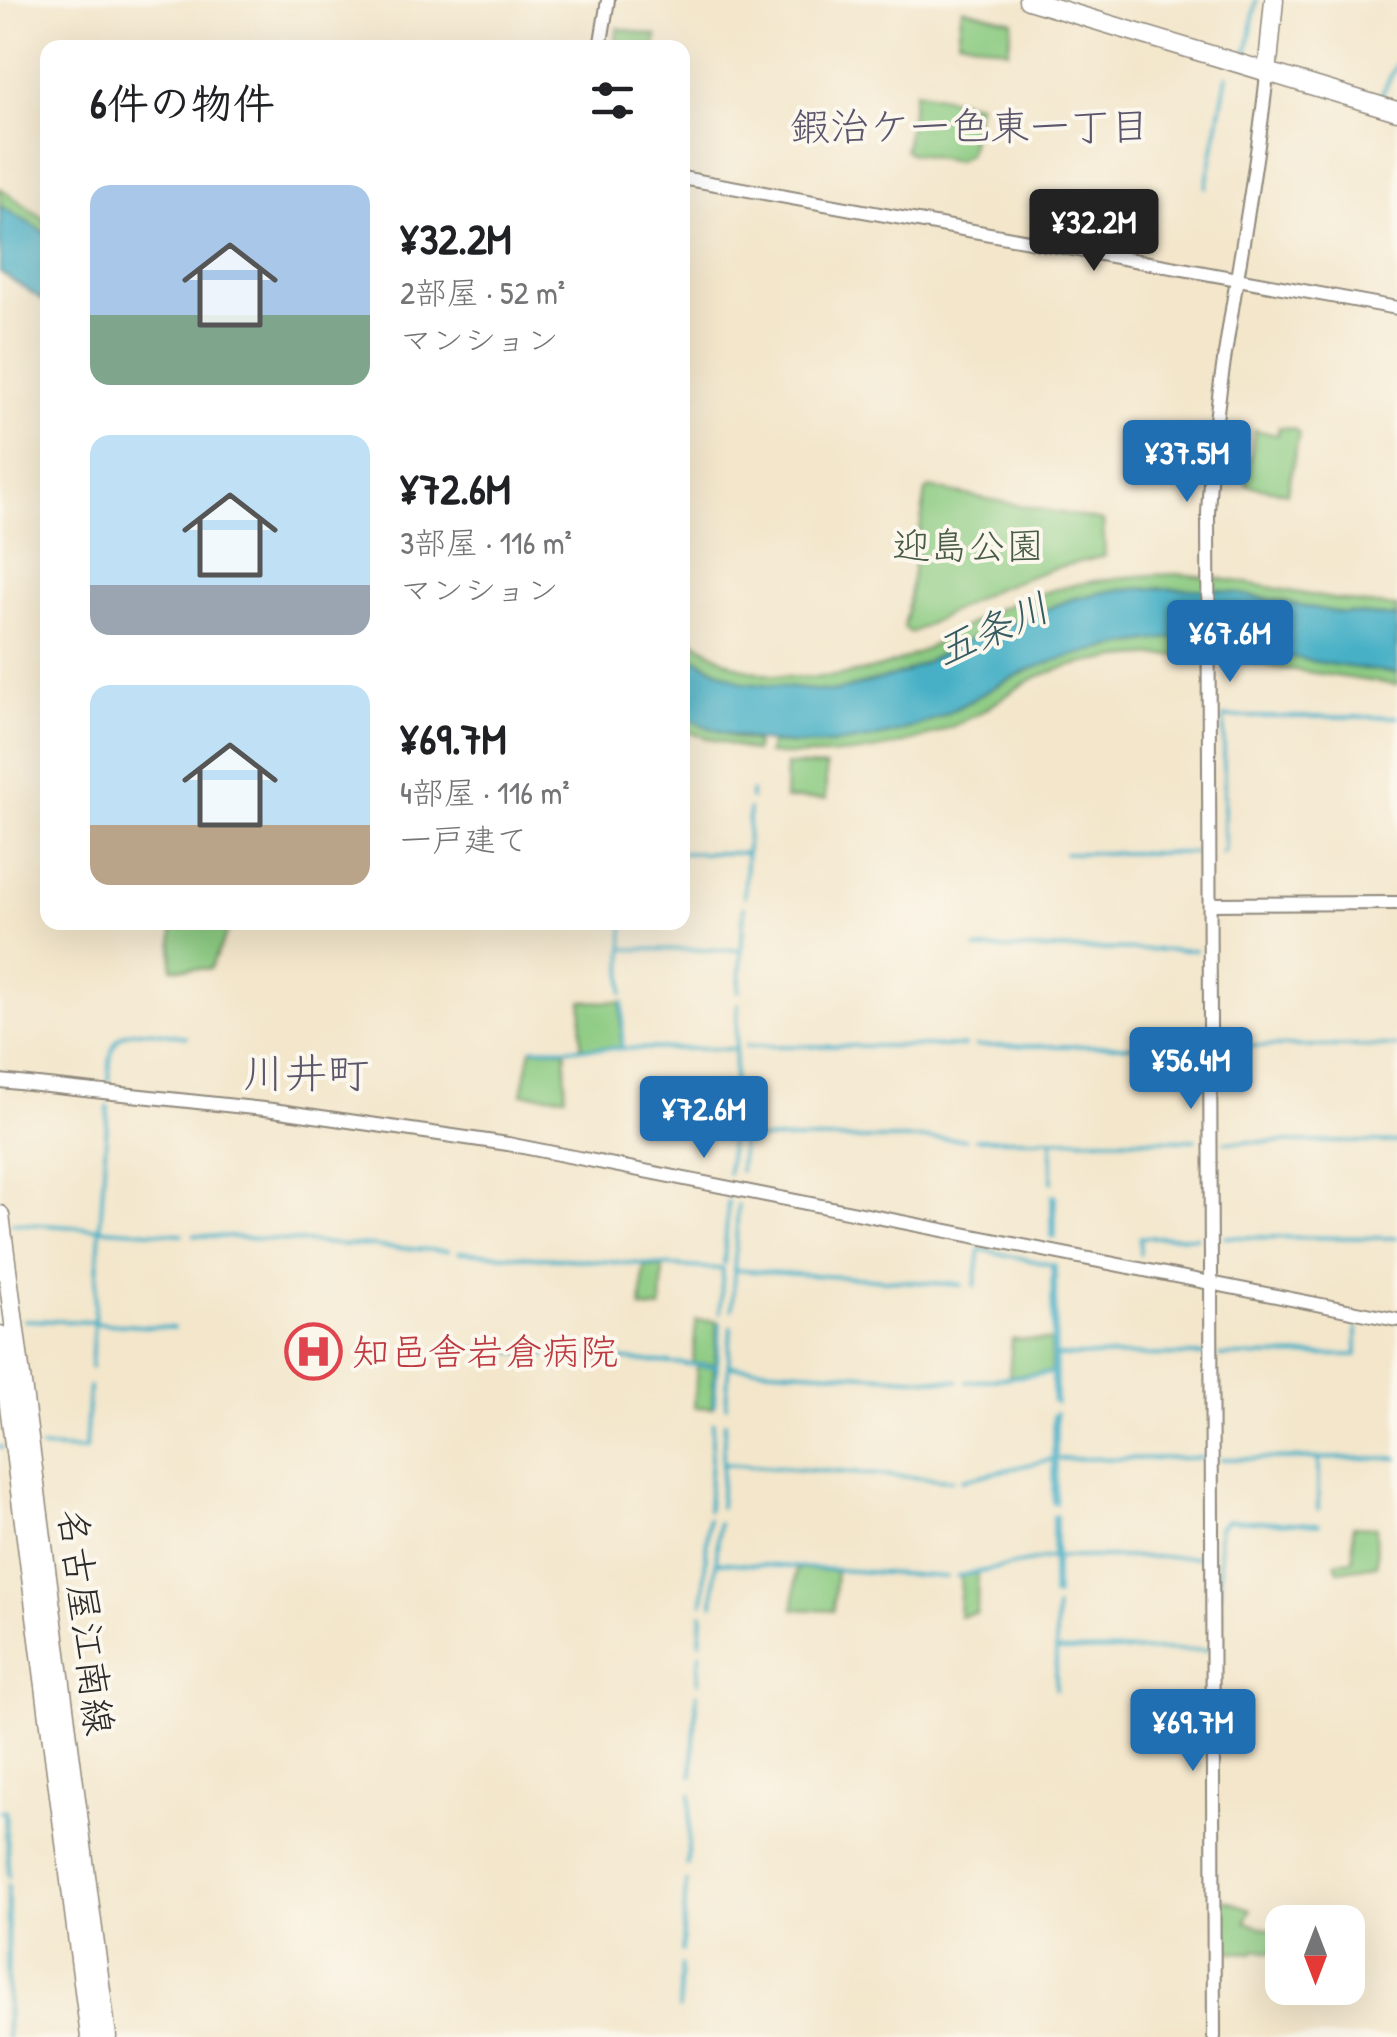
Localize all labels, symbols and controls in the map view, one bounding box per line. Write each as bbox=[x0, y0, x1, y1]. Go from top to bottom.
icon: filters bbox=[585, 73, 640, 128]
text: 6件の物件 bbox=[90, 74, 275, 131]
district label: 鍜治ケ一色東一丁目 bbox=[790, 98, 1150, 152]
pin: ¥32.2M bbox=[1013, 189, 1175, 274]
text: ¥32.2M bbox=[1051, 200, 1137, 243]
text: ¥32.2M bbox=[400, 210, 512, 267]
icon: home bbox=[170, 225, 290, 345]
text: 2部屋 · 52 m² bbox=[400, 271, 565, 314]
text: マンション bbox=[400, 318, 559, 361]
pin: ¥37.5M bbox=[1106, 420, 1268, 505]
text: ¥37.5M bbox=[1145, 431, 1229, 474]
text: ¥72.6M bbox=[400, 460, 511, 517]
icon: home bbox=[170, 475, 290, 595]
park label: 迎島公園 bbox=[892, 519, 1044, 571]
text: 3部屋 · 116 m² bbox=[400, 521, 572, 564]
text: マンション bbox=[400, 568, 559, 611]
water label: 五条川 bbox=[926, 579, 1057, 677]
pin: ¥67.6M bbox=[1149, 600, 1311, 685]
text: ¥67.6M bbox=[1189, 611, 1271, 654]
text: ¥69.7M bbox=[400, 710, 506, 767]
icon: home bbox=[170, 725, 290, 845]
text: 4部屋 · 116 m² bbox=[400, 771, 570, 814]
text: 一戸建て bbox=[400, 818, 528, 861]
pin: ¥56.4M bbox=[1110, 1027, 1272, 1112]
text: ¥56.4M bbox=[1151, 1038, 1231, 1081]
district label: 川井町 bbox=[243, 1044, 369, 1101]
pin: ¥72.6M bbox=[623, 1076, 785, 1161]
text: ¥72.6M bbox=[662, 1087, 746, 1130]
hospital icon: 知邑舎岩倉病院 bbox=[283, 1322, 343, 1382]
place label: 知邑舎岩倉病院 bbox=[352, 1325, 618, 1377]
street label: 名古屋江南線 bbox=[47, 1506, 127, 1738]
pin: ¥69.7M bbox=[1112, 1689, 1274, 1774]
text: ¥69.7M bbox=[1152, 1700, 1234, 1743]
north arrow bbox=[1265, 1905, 1365, 2005]
map controls bbox=[1265, 1905, 1365, 2005]

